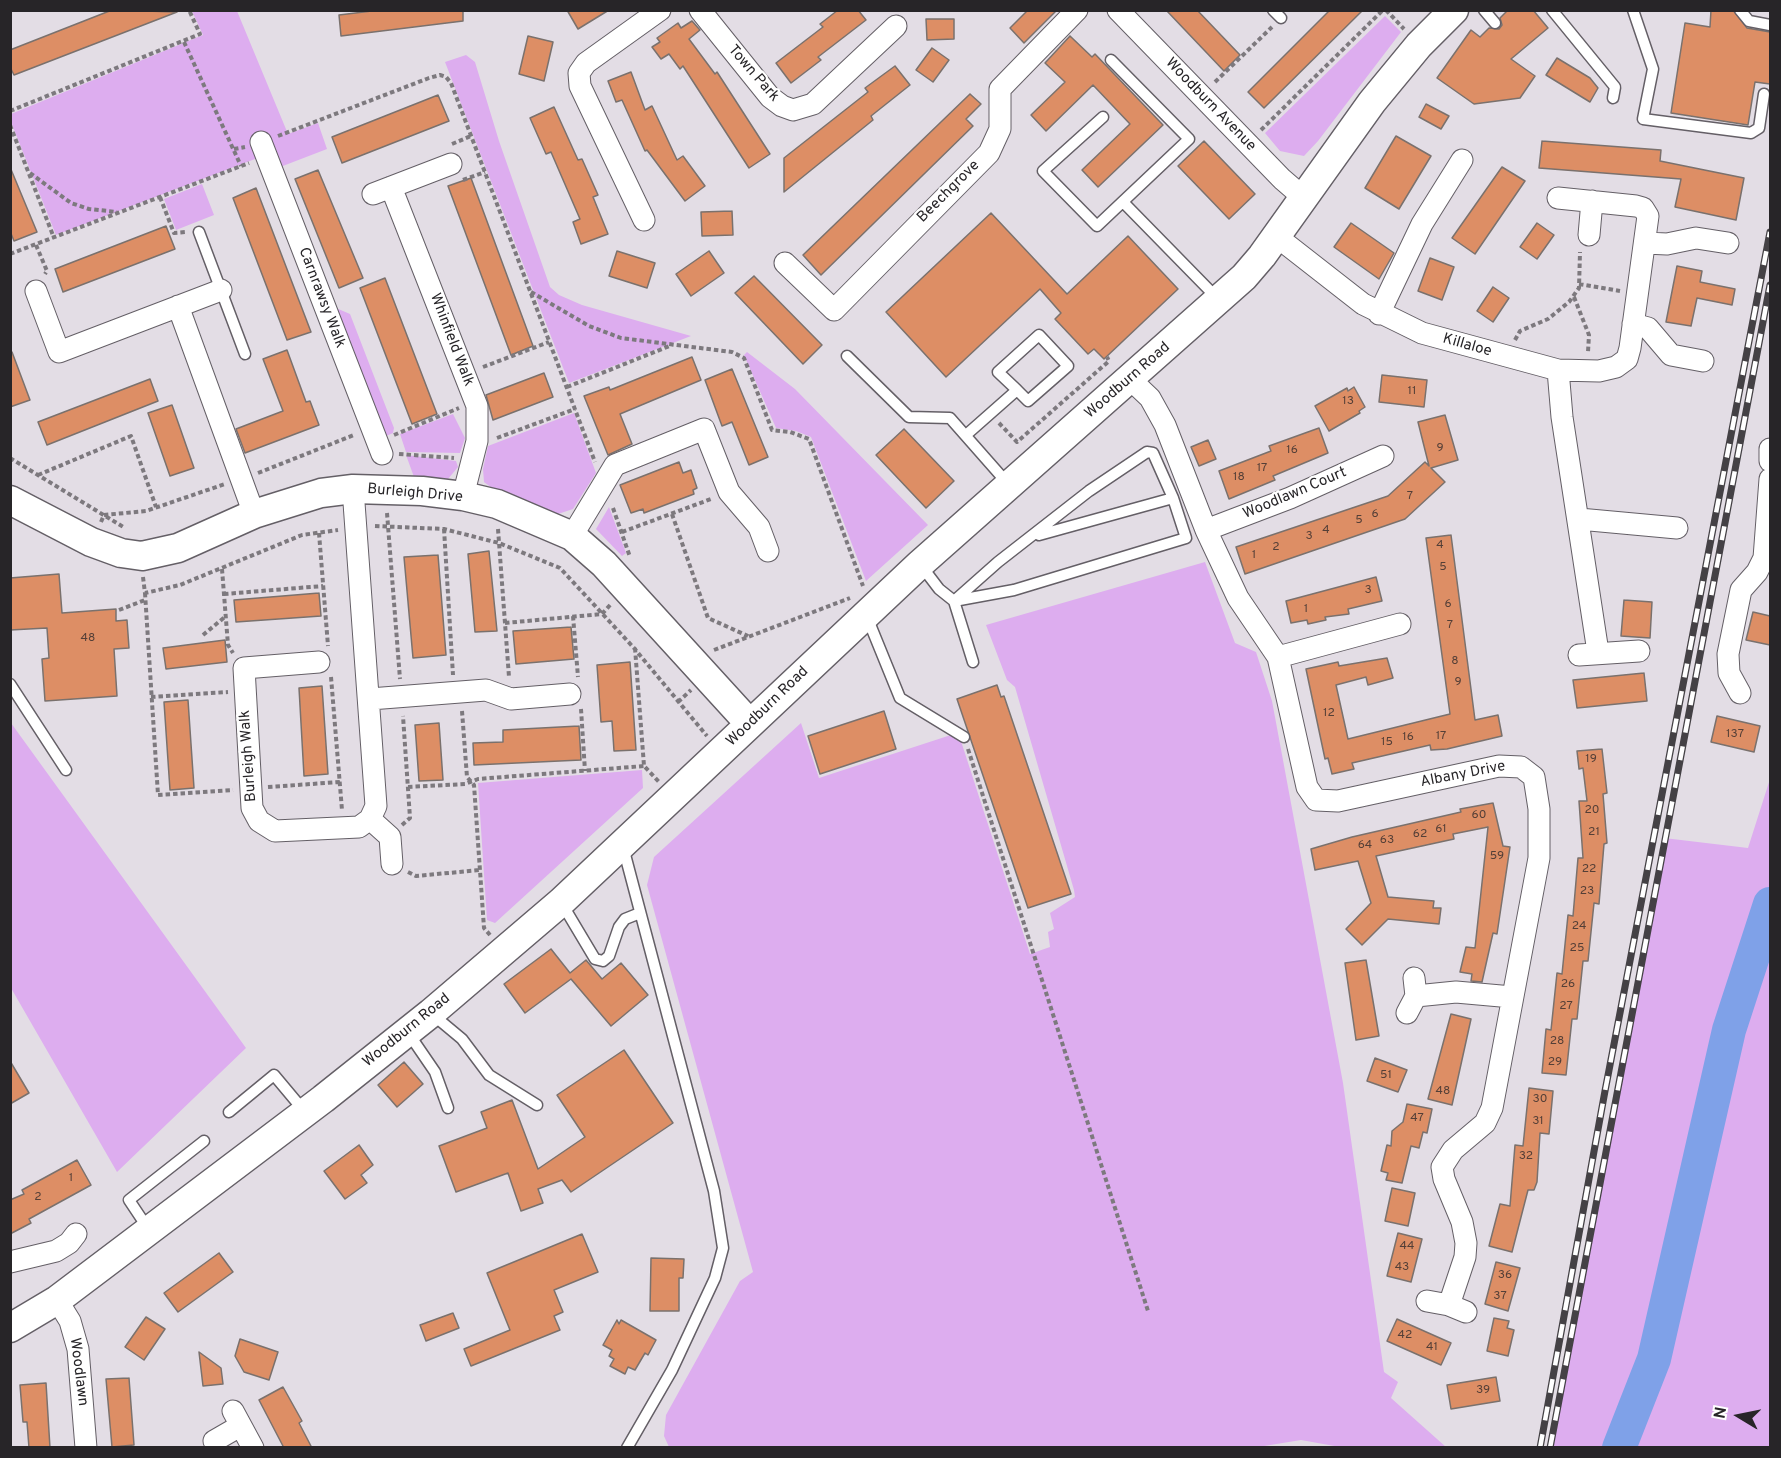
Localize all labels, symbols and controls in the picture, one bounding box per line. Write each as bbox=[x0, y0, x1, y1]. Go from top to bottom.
street label: Town Park bbox=[723, 42, 783, 106]
street label: Woodburn Avenue bbox=[1161, 55, 1259, 155]
street label: Beechgrove bbox=[914, 157, 984, 227]
street label: Carnrawsy Walk bbox=[294, 245, 348, 351]
street label: Whinfield Walk bbox=[425, 291, 477, 389]
street label: Killaloe bbox=[1440, 330, 1494, 362]
street label: Woodburn Road bbox=[1082, 339, 1174, 423]
house number: 11 bbox=[1408, 385, 1416, 399]
house number: 13 bbox=[1342, 395, 1354, 409]
house number: 9 bbox=[1436, 442, 1444, 456]
house number: 16 bbox=[1286, 444, 1298, 458]
house number: 17 bbox=[1257, 462, 1267, 476]
street label: Woodlawn Court bbox=[1241, 464, 1349, 524]
house number: 18 bbox=[1233, 471, 1245, 485]
street label: Burleigh Drive bbox=[366, 481, 464, 507]
house number: 7 bbox=[1407, 490, 1413, 504]
house number: 6 bbox=[1371, 508, 1379, 522]
house number: 5 bbox=[1355, 514, 1363, 528]
house number: 4 bbox=[1322, 524, 1330, 538]
house number: 3 bbox=[1305, 530, 1313, 544]
house number: 4 bbox=[1436, 539, 1444, 553]
house number: 2 bbox=[1272, 541, 1280, 555]
house number: 1 bbox=[1252, 549, 1256, 563]
house number: 5 bbox=[1439, 561, 1447, 575]
house number: 3 bbox=[1364, 584, 1372, 598]
house number: 6 bbox=[1444, 598, 1452, 612]
house number: 1 bbox=[1304, 603, 1308, 617]
house number: 7 bbox=[1447, 619, 1453, 633]
house number: 48 bbox=[81, 632, 95, 646]
house number: 8 bbox=[1451, 655, 1459, 669]
street label: Woodburn Road bbox=[723, 663, 813, 751]
house number: 9 bbox=[1454, 676, 1462, 690]
house number: 12 bbox=[1323, 707, 1335, 721]
street label: Burleigh Walk bbox=[237, 709, 261, 803]
house number: 137 bbox=[1726, 728, 1744, 742]
house number: 17 bbox=[1436, 730, 1446, 744]
house number: 16 bbox=[1402, 731, 1414, 745]
house number: 15 bbox=[1381, 736, 1393, 750]
house number: 19 bbox=[1585, 753, 1597, 767]
street label: Albany Drive bbox=[1419, 758, 1507, 792]
house number: 20 bbox=[1584, 804, 1600, 818]
house number: 60 bbox=[1472, 809, 1486, 823]
house number: 61 bbox=[1435, 823, 1447, 837]
house number: 21 bbox=[1588, 826, 1600, 840]
house number: 62 bbox=[1413, 828, 1427, 842]
house number: 63 bbox=[1380, 834, 1394, 848]
house number: 64 bbox=[1358, 839, 1372, 853]
house number: 59 bbox=[1490, 850, 1504, 864]
house number: 22 bbox=[1582, 863, 1596, 877]
house number: 23 bbox=[1580, 885, 1594, 899]
house number: 24 bbox=[1572, 920, 1586, 934]
house number: 25 bbox=[1570, 942, 1584, 956]
house number: 26 bbox=[1561, 978, 1575, 992]
street label: Woodburn Road bbox=[360, 990, 454, 1072]
house number: 27 bbox=[1559, 1000, 1573, 1014]
house number: 28 bbox=[1550, 1035, 1564, 1049]
house number: 29 bbox=[1548, 1056, 1562, 1070]
house number: 51 bbox=[1380, 1069, 1392, 1083]
house number: 48 bbox=[1436, 1085, 1450, 1099]
house number: 30 bbox=[1533, 1093, 1547, 1107]
house number: 47 bbox=[1410, 1112, 1424, 1126]
house number: 31 bbox=[1532, 1115, 1544, 1129]
house number: 32 bbox=[1519, 1150, 1533, 1164]
house number: 1 bbox=[69, 1172, 73, 1186]
house number: 2 bbox=[34, 1191, 42, 1205]
house number: 44 bbox=[1400, 1240, 1414, 1254]
house number: 43 bbox=[1395, 1261, 1409, 1275]
house number: 36 bbox=[1498, 1269, 1512, 1283]
house number: 37 bbox=[1493, 1290, 1507, 1304]
house number: 42 bbox=[1398, 1329, 1412, 1343]
street label: Woodlawn bbox=[65, 1337, 91, 1407]
house number: 41 bbox=[1426, 1341, 1438, 1355]
house number: 39 bbox=[1476, 1384, 1490, 1398]
north arrow bbox=[1709, 1386, 1769, 1446]
text: N bbox=[1710, 1405, 1732, 1420]

